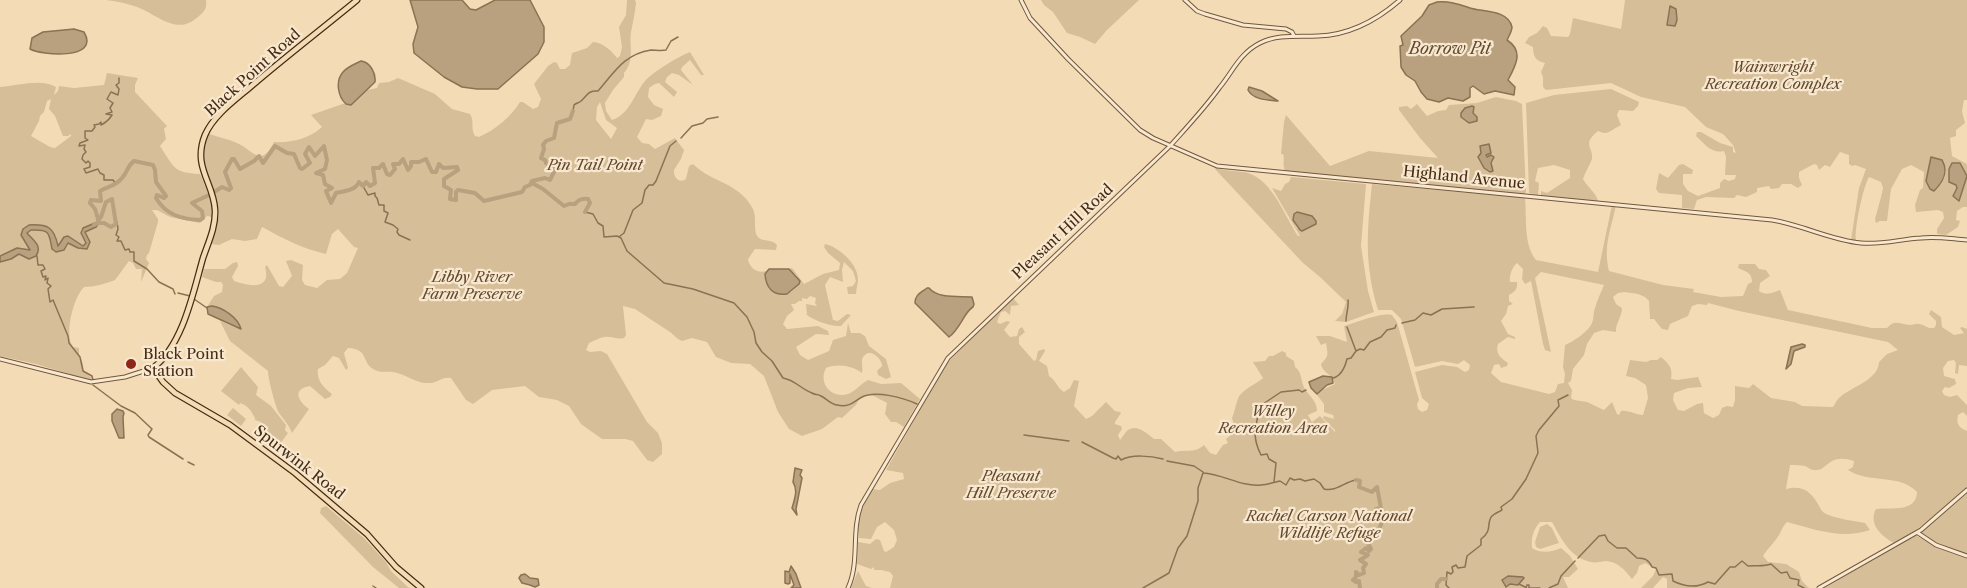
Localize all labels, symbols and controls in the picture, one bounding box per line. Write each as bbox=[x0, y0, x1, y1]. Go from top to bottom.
street label: Black Point Road bbox=[202, 25, 304, 121]
water label: Borrow Pit bbox=[1409, 39, 1491, 59]
park label: Wainwright Recreation Complex bbox=[1705, 59, 1841, 94]
park label: Pin Tail Point bbox=[547, 157, 643, 175]
street label: Highland Avenue bbox=[1402, 163, 1526, 193]
street label: Pleasant Hill Road bbox=[1009, 181, 1117, 283]
park label: Libby River Farm Preserve bbox=[422, 269, 522, 304]
place label: Black Point Station bbox=[143, 346, 224, 381]
marker: Black Point Station bbox=[124, 357, 138, 371]
park label: Willey Recreation Area bbox=[1218, 403, 1328, 438]
street label: Spurwink Road bbox=[250, 422, 348, 504]
park label: Pleasant Hill Preserve bbox=[966, 468, 1056, 503]
park label: Rachel Carson National Wildlife Refuge bbox=[1246, 508, 1412, 543]

